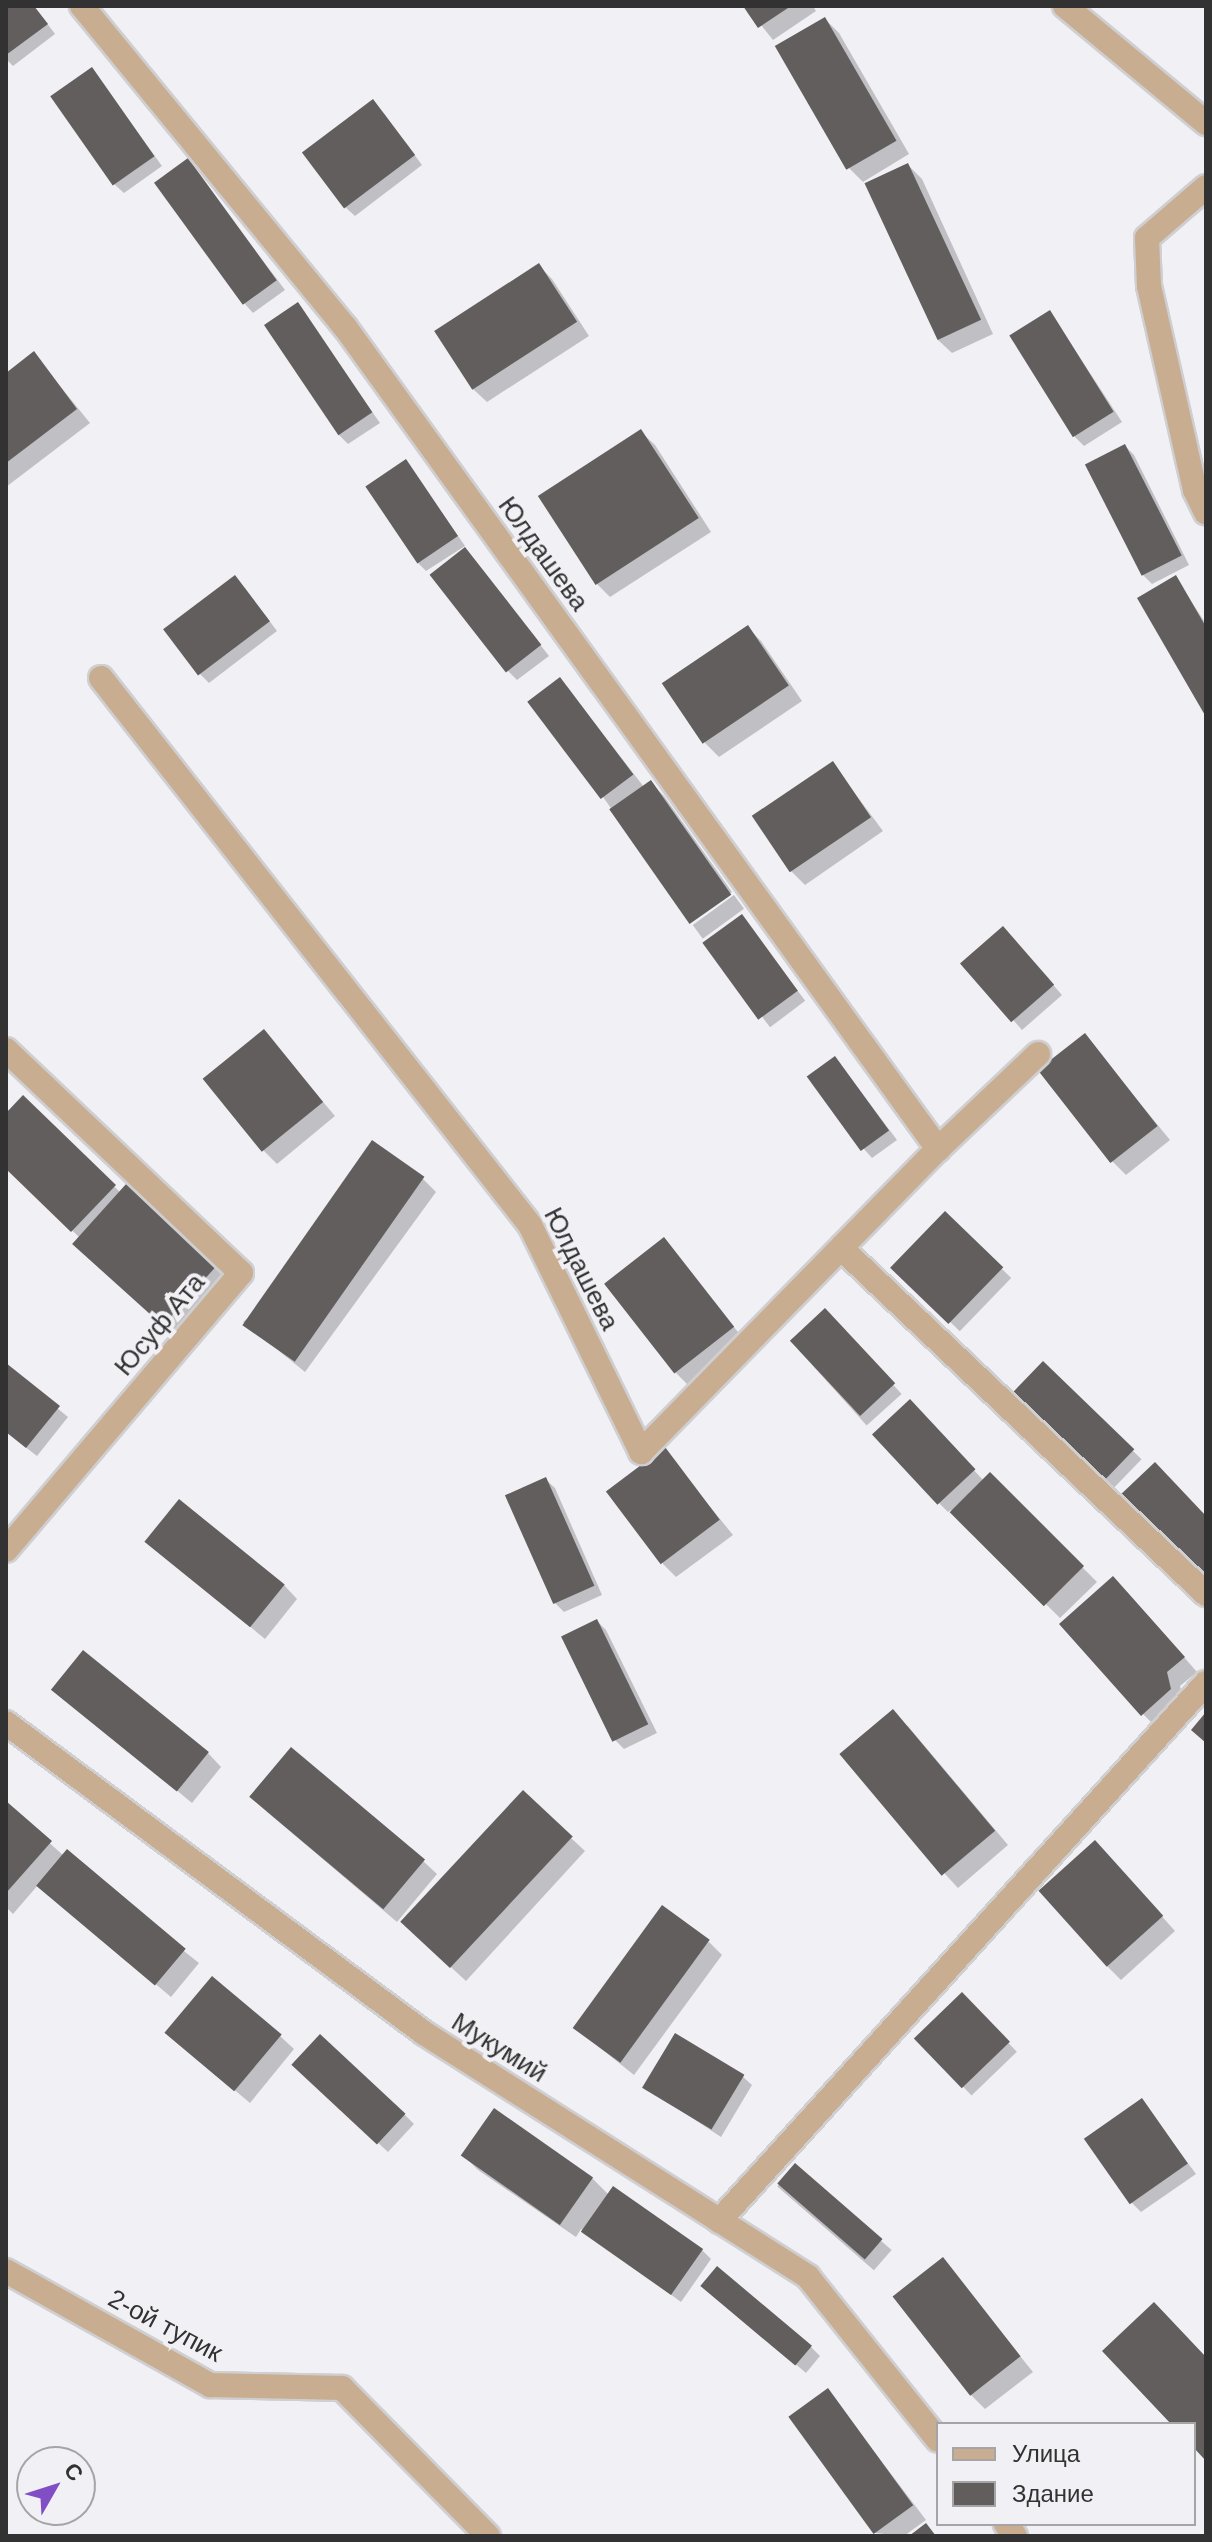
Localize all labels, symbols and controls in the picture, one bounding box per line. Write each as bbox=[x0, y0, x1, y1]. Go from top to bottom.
street label: Юлдашева bbox=[491, 491, 595, 617]
street label: Юлдашева bbox=[537, 1203, 625, 1335]
street label: Юсуф Ата bbox=[108, 1268, 212, 1382]
street label: Мукумий bbox=[446, 2007, 552, 2089]
street label: 2-ой тупик bbox=[103, 2283, 227, 2369]
legend bbox=[936, 2422, 1196, 2526]
text: Улица bbox=[1012, 2440, 1080, 2467]
north arrow bbox=[16, 2446, 96, 2526]
text: С bbox=[59, 2458, 88, 2486]
text: Здание bbox=[1012, 2480, 1094, 2507]

